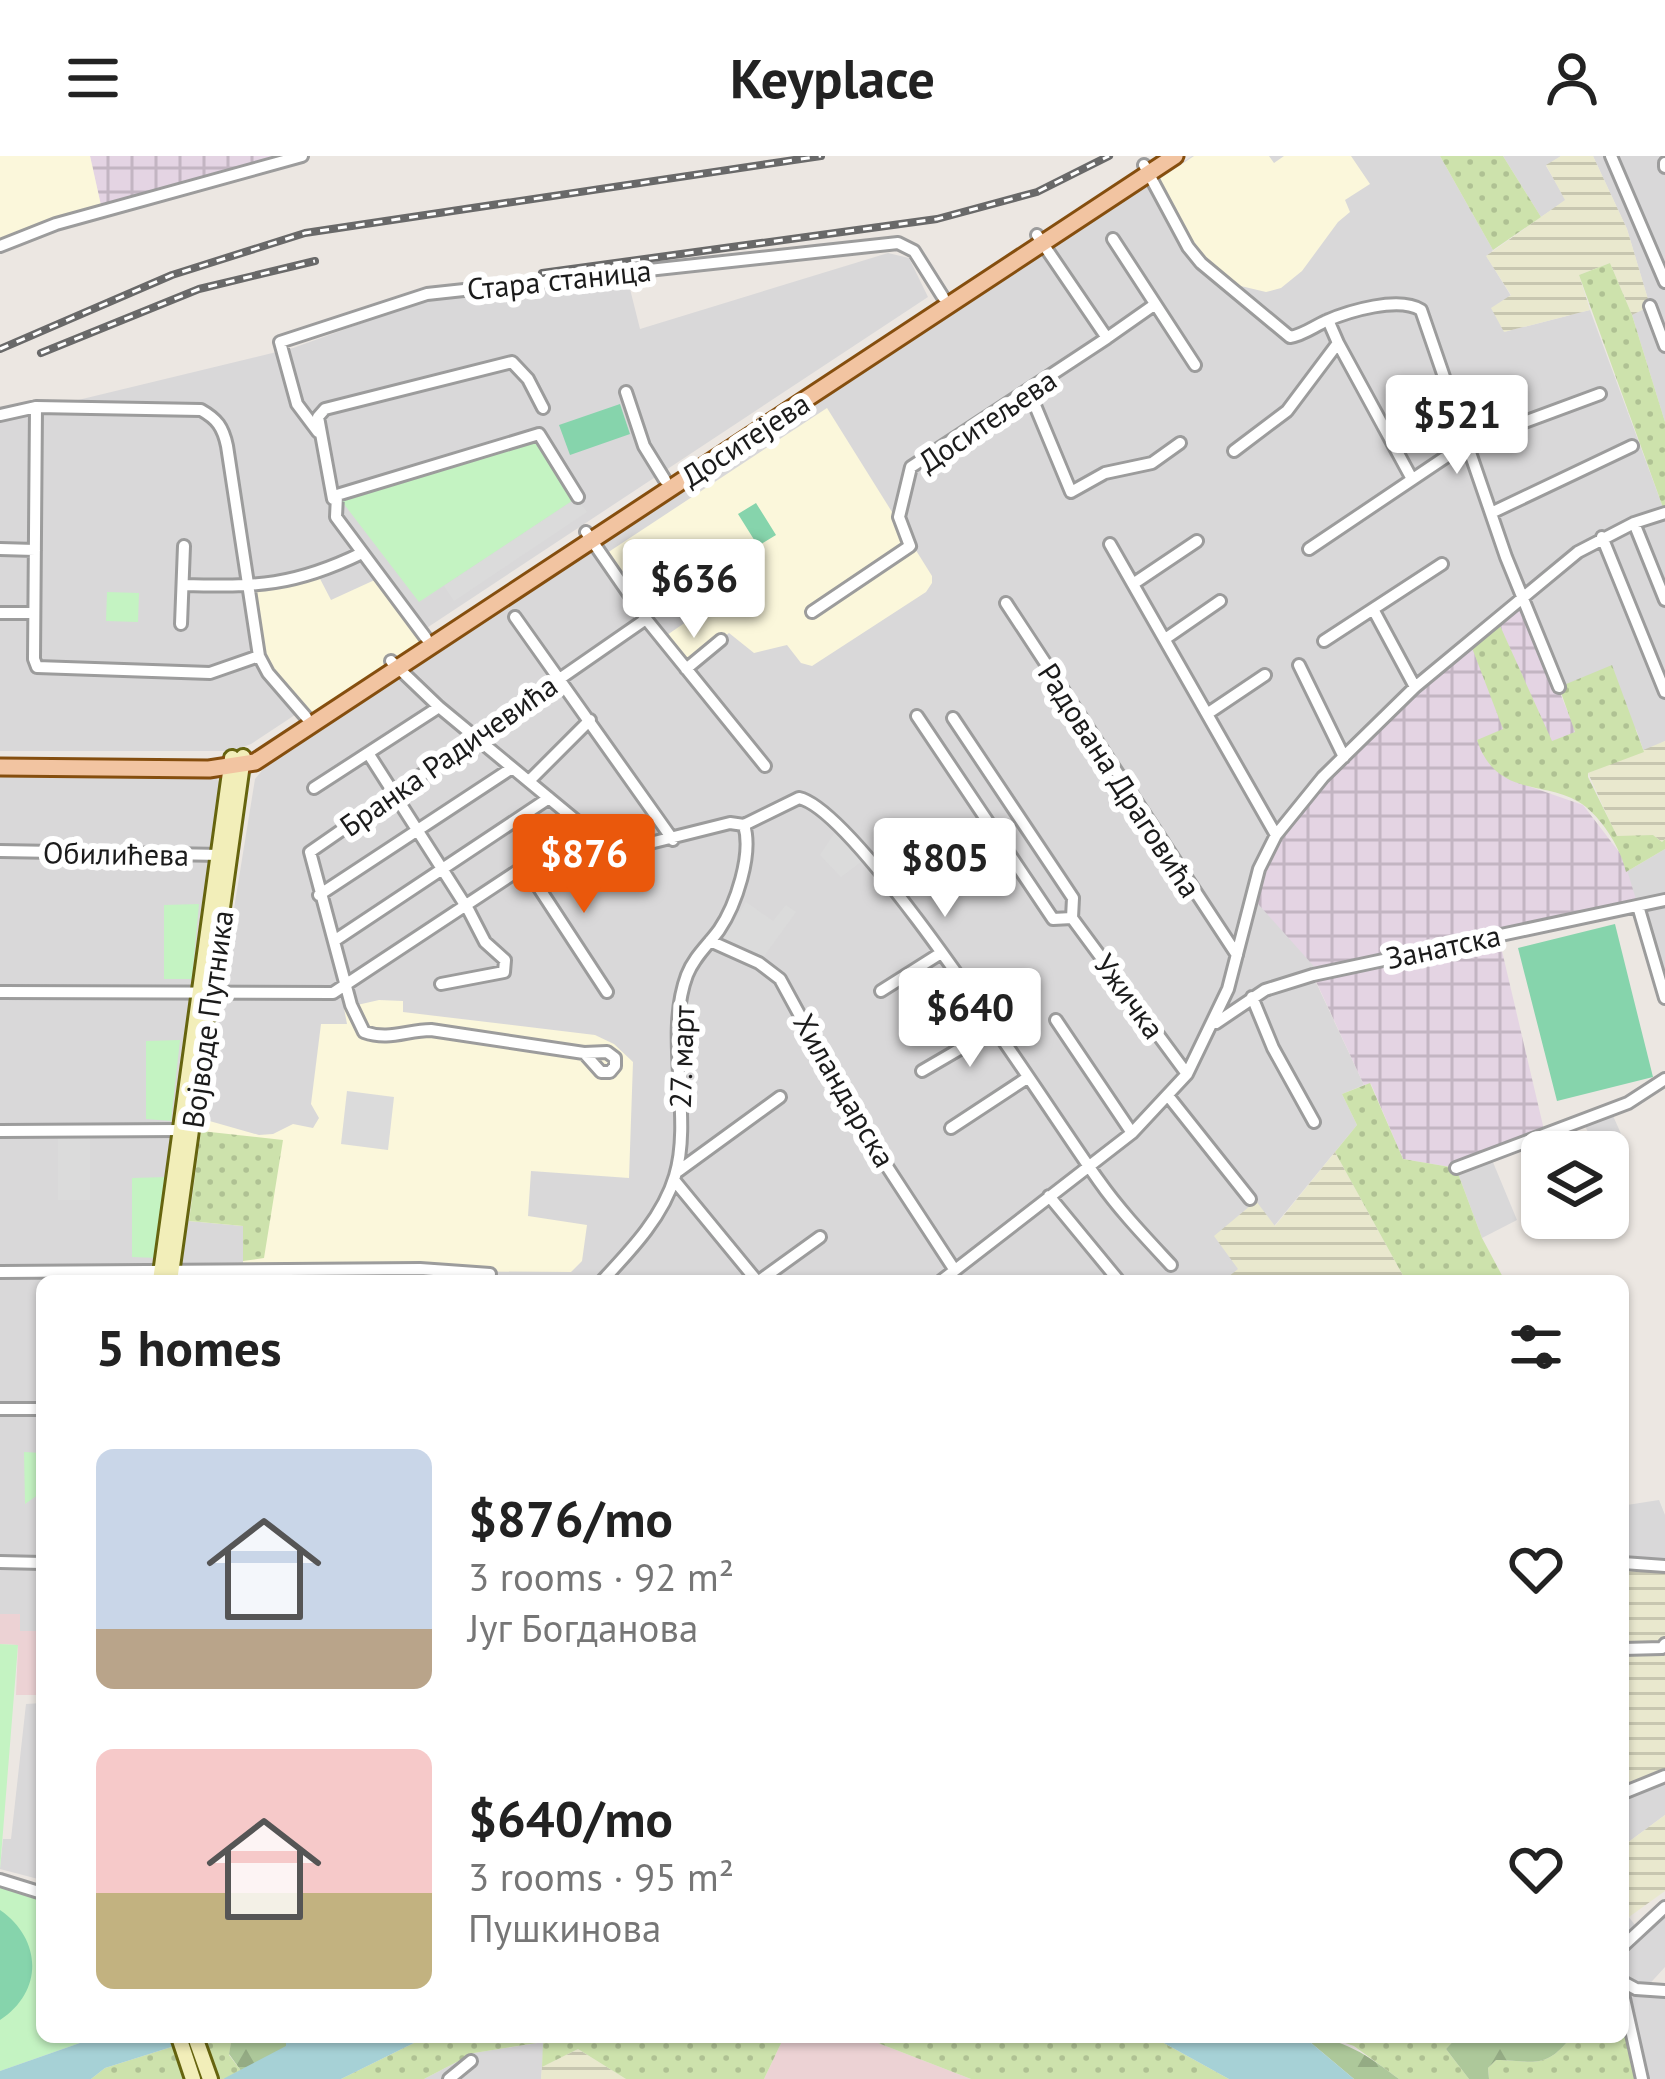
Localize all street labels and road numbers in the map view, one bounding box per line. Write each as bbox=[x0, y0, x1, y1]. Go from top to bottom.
street label: Стара станица bbox=[465, 250, 653, 308]
street label: Доситељева bbox=[911, 360, 1063, 480]
street label: Доситејева bbox=[674, 383, 816, 495]
street label: Радована Драговића bbox=[1030, 655, 1210, 905]
street label: Бранка Радичевића bbox=[332, 665, 564, 845]
street label: Обилићева bbox=[43, 832, 189, 874]
street label: Војводе Путника bbox=[172, 908, 242, 1130]
street label: Занатска bbox=[1382, 915, 1504, 977]
street label: Ужичка bbox=[1086, 946, 1174, 1046]
street label: 27. март bbox=[660, 1005, 702, 1109]
street label: Хиландарска bbox=[785, 1006, 905, 1174]

